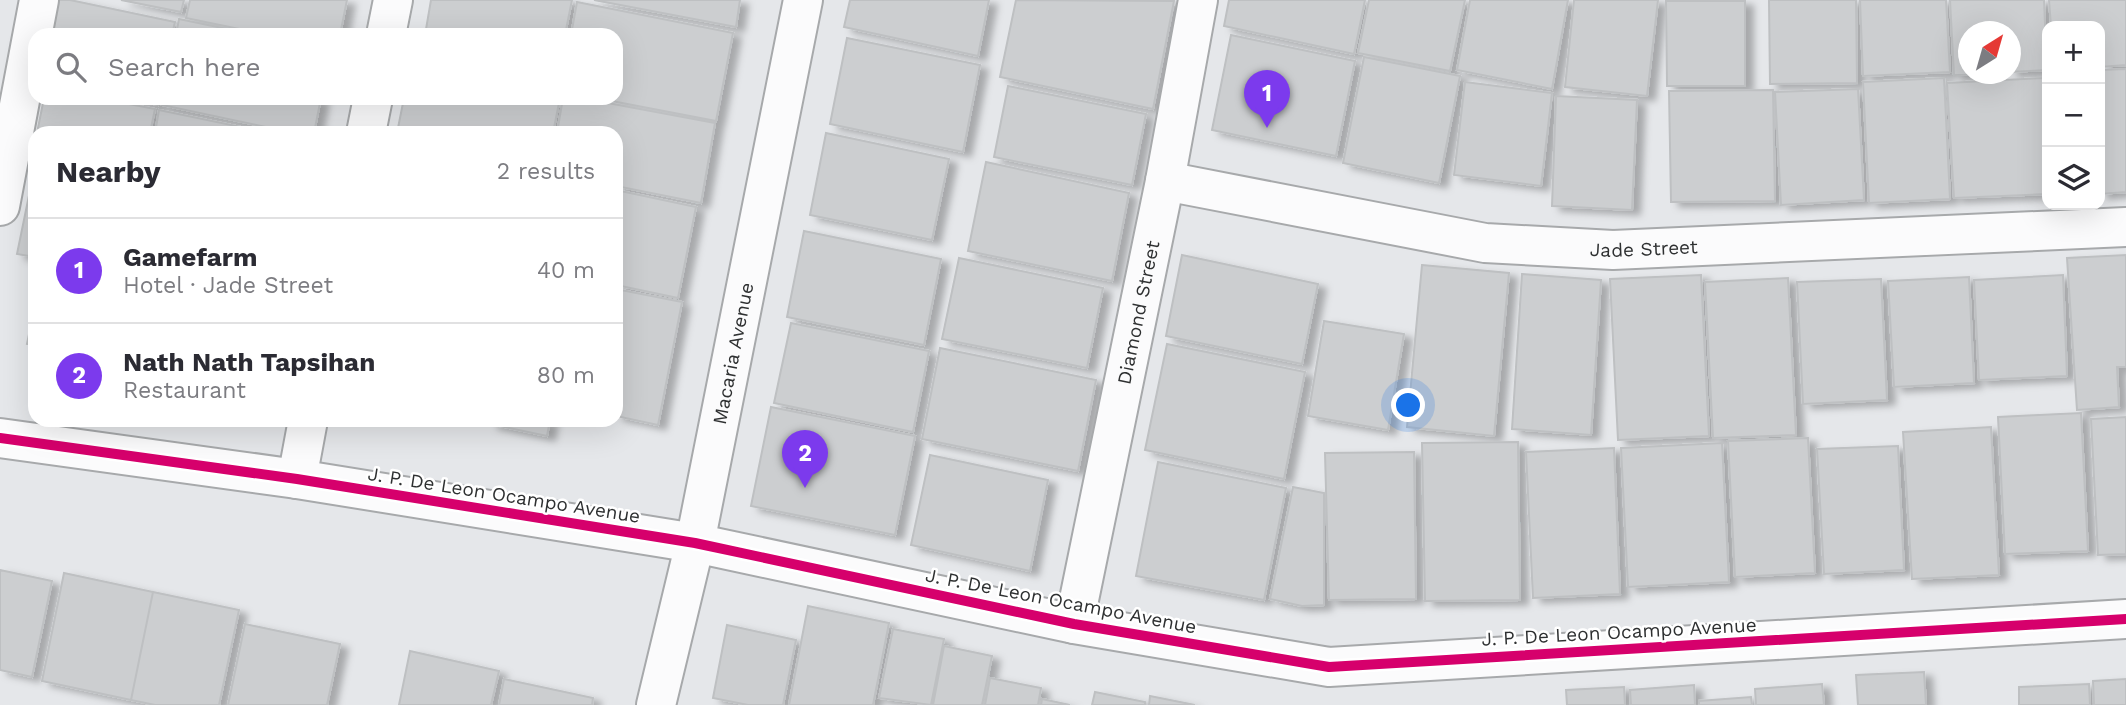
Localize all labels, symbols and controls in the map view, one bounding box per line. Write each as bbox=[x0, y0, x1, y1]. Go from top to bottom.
north arrow bbox=[1958, 21, 2021, 84]
map controls bbox=[2042, 21, 2105, 210]
button: + bbox=[2042, 21, 2105, 84]
search box bbox=[28, 28, 623, 105]
icon: search bbox=[52, 48, 90, 86]
text: Search here bbox=[108, 52, 260, 82]
pin: 1 bbox=[1244, 70, 1290, 128]
button: − bbox=[2042, 84, 2105, 147]
button: layers bbox=[2042, 147, 2105, 210]
text: Nearby bbox=[56, 154, 161, 189]
text: 2 results bbox=[497, 158, 595, 185]
street label: Jade Street bbox=[1589, 235, 1698, 262]
street label: Diamond Street bbox=[1112, 238, 1164, 387]
text: Gamefarm bbox=[123, 242, 258, 272]
text: 1 bbox=[74, 257, 84, 284]
text: 40 m bbox=[537, 257, 595, 284]
text: Hotel · Jade Street bbox=[123, 272, 333, 299]
street label: Macaria Avenue bbox=[707, 280, 758, 426]
text: Nath Nath Tapsihan bbox=[123, 347, 375, 377]
text: 2 bbox=[72, 362, 86, 389]
text: 80 m bbox=[537, 362, 595, 389]
text: Restaurant bbox=[123, 377, 246, 404]
your location bbox=[1391, 388, 1425, 422]
pin: 2 bbox=[782, 430, 828, 488]
street label: J. P. De Leon Ocampo Avenue bbox=[366, 462, 642, 528]
street label: J. P. De Leon Ocampo Avenue bbox=[924, 563, 1198, 639]
street label: J. P. De Leon Ocampo Avenue bbox=[1481, 613, 1757, 651]

